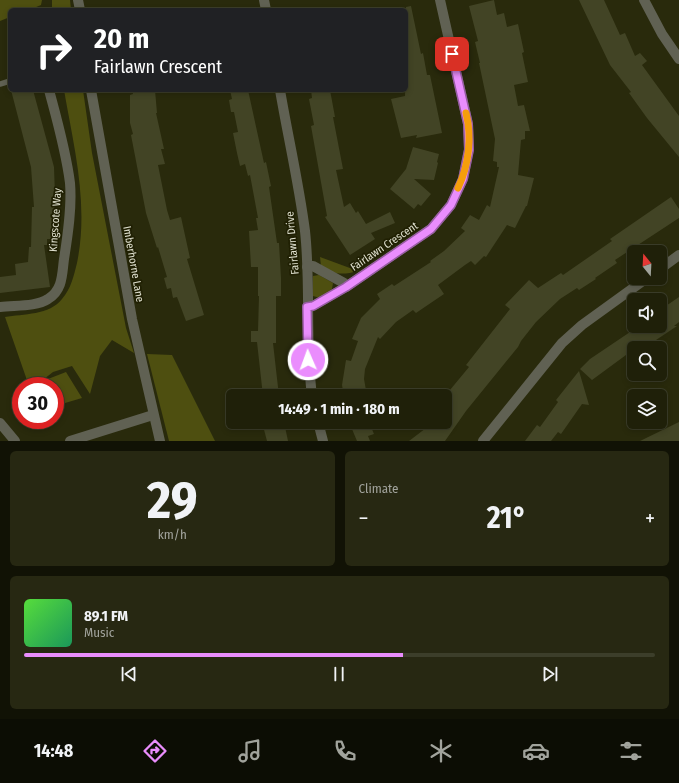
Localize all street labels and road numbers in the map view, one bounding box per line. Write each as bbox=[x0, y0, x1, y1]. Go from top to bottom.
street label: Kingscote Way bbox=[47, 188, 64, 252]
street label: Fairlawn Drive bbox=[283, 211, 302, 275]
street label: Fairlawn Crescent bbox=[348, 219, 421, 274]
street label: Imberhorne Lane bbox=[120, 225, 147, 303]

